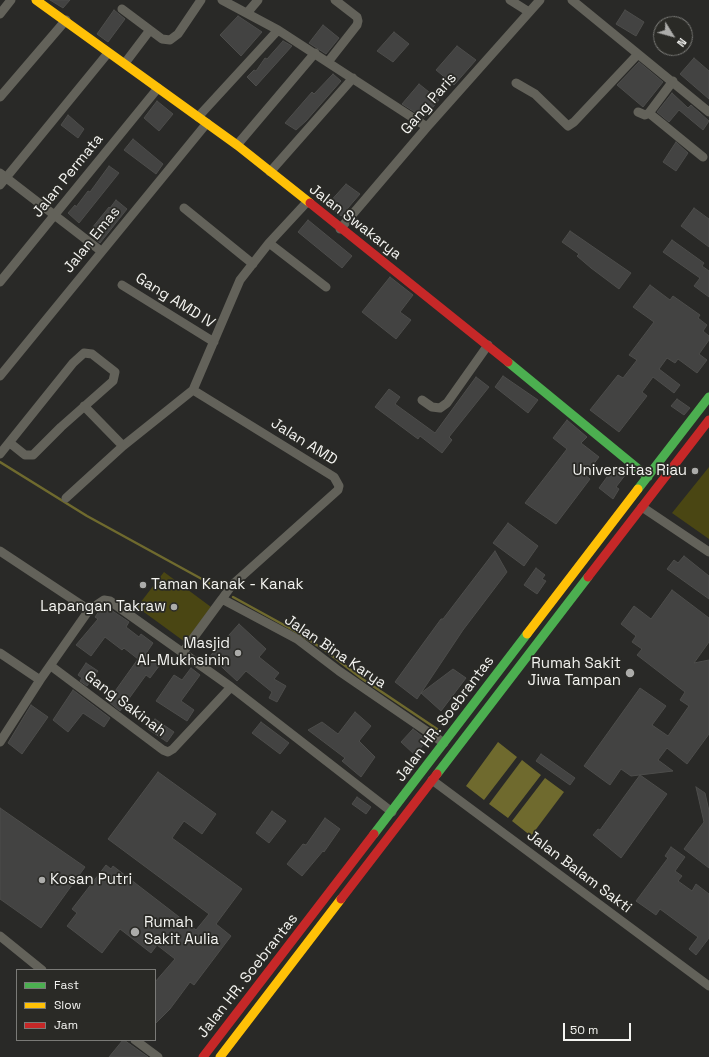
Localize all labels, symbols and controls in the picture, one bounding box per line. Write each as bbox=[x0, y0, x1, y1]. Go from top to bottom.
north arrow bbox=[653, 16, 693, 56]
text: N bbox=[674, 35, 690, 50]
street label: Gang Paris bbox=[397, 69, 461, 139]
street label: Jalan Permata bbox=[29, 131, 107, 221]
street label: Jalan Swakarya bbox=[305, 180, 405, 264]
street label: Jalan Emas bbox=[60, 203, 124, 277]
street label: Gang AMD IV bbox=[132, 269, 218, 333]
street label: Jalan AMD bbox=[267, 415, 341, 469]
place label: Universitas Riau bbox=[572, 462, 687, 480]
marker: Universitas Riau bbox=[690, 466, 700, 476]
place label: Taman Kanak - Kanak bbox=[151, 576, 304, 594]
marker: Taman Kanak - Kanak bbox=[138, 580, 148, 590]
place label: Lapangan Takraw bbox=[40, 598, 166, 616]
marker: Lapangan Takraw bbox=[169, 602, 179, 612]
street label: Jalan Bina Karya bbox=[281, 611, 389, 693]
place label: Masjid Al-Mukhsinin bbox=[137, 635, 230, 670]
marker: Masjid Al-Mukhsinin bbox=[233, 648, 243, 658]
street label: Jalan HR. Soebrantas bbox=[392, 653, 498, 785]
place label: Rumah Sakit Jiwa Tampan bbox=[528, 655, 621, 690]
street label: Gang Sakinah bbox=[81, 667, 169, 741]
marker: Rumah Sakit Jiwa Tampan bbox=[624, 667, 636, 679]
street label: Jalan Balam Sakti bbox=[523, 827, 635, 917]
place label: Kosan Putri bbox=[50, 871, 132, 889]
marker: Kosan Putri bbox=[37, 875, 47, 885]
street label: Jalan HR. Soebrantas bbox=[194, 910, 302, 1042]
place label: Rumah Sakit Aulia bbox=[144, 914, 219, 949]
marker: Rumah Sakit Aulia bbox=[129, 926, 141, 938]
legend bbox=[16, 969, 156, 1041]
text: Fast bbox=[54, 977, 79, 993]
text: Slow bbox=[54, 997, 81, 1013]
scale bar bbox=[565, 1015, 633, 1041]
text: Jam bbox=[54, 1017, 78, 1033]
text: 50 m bbox=[570, 1022, 598, 1038]

